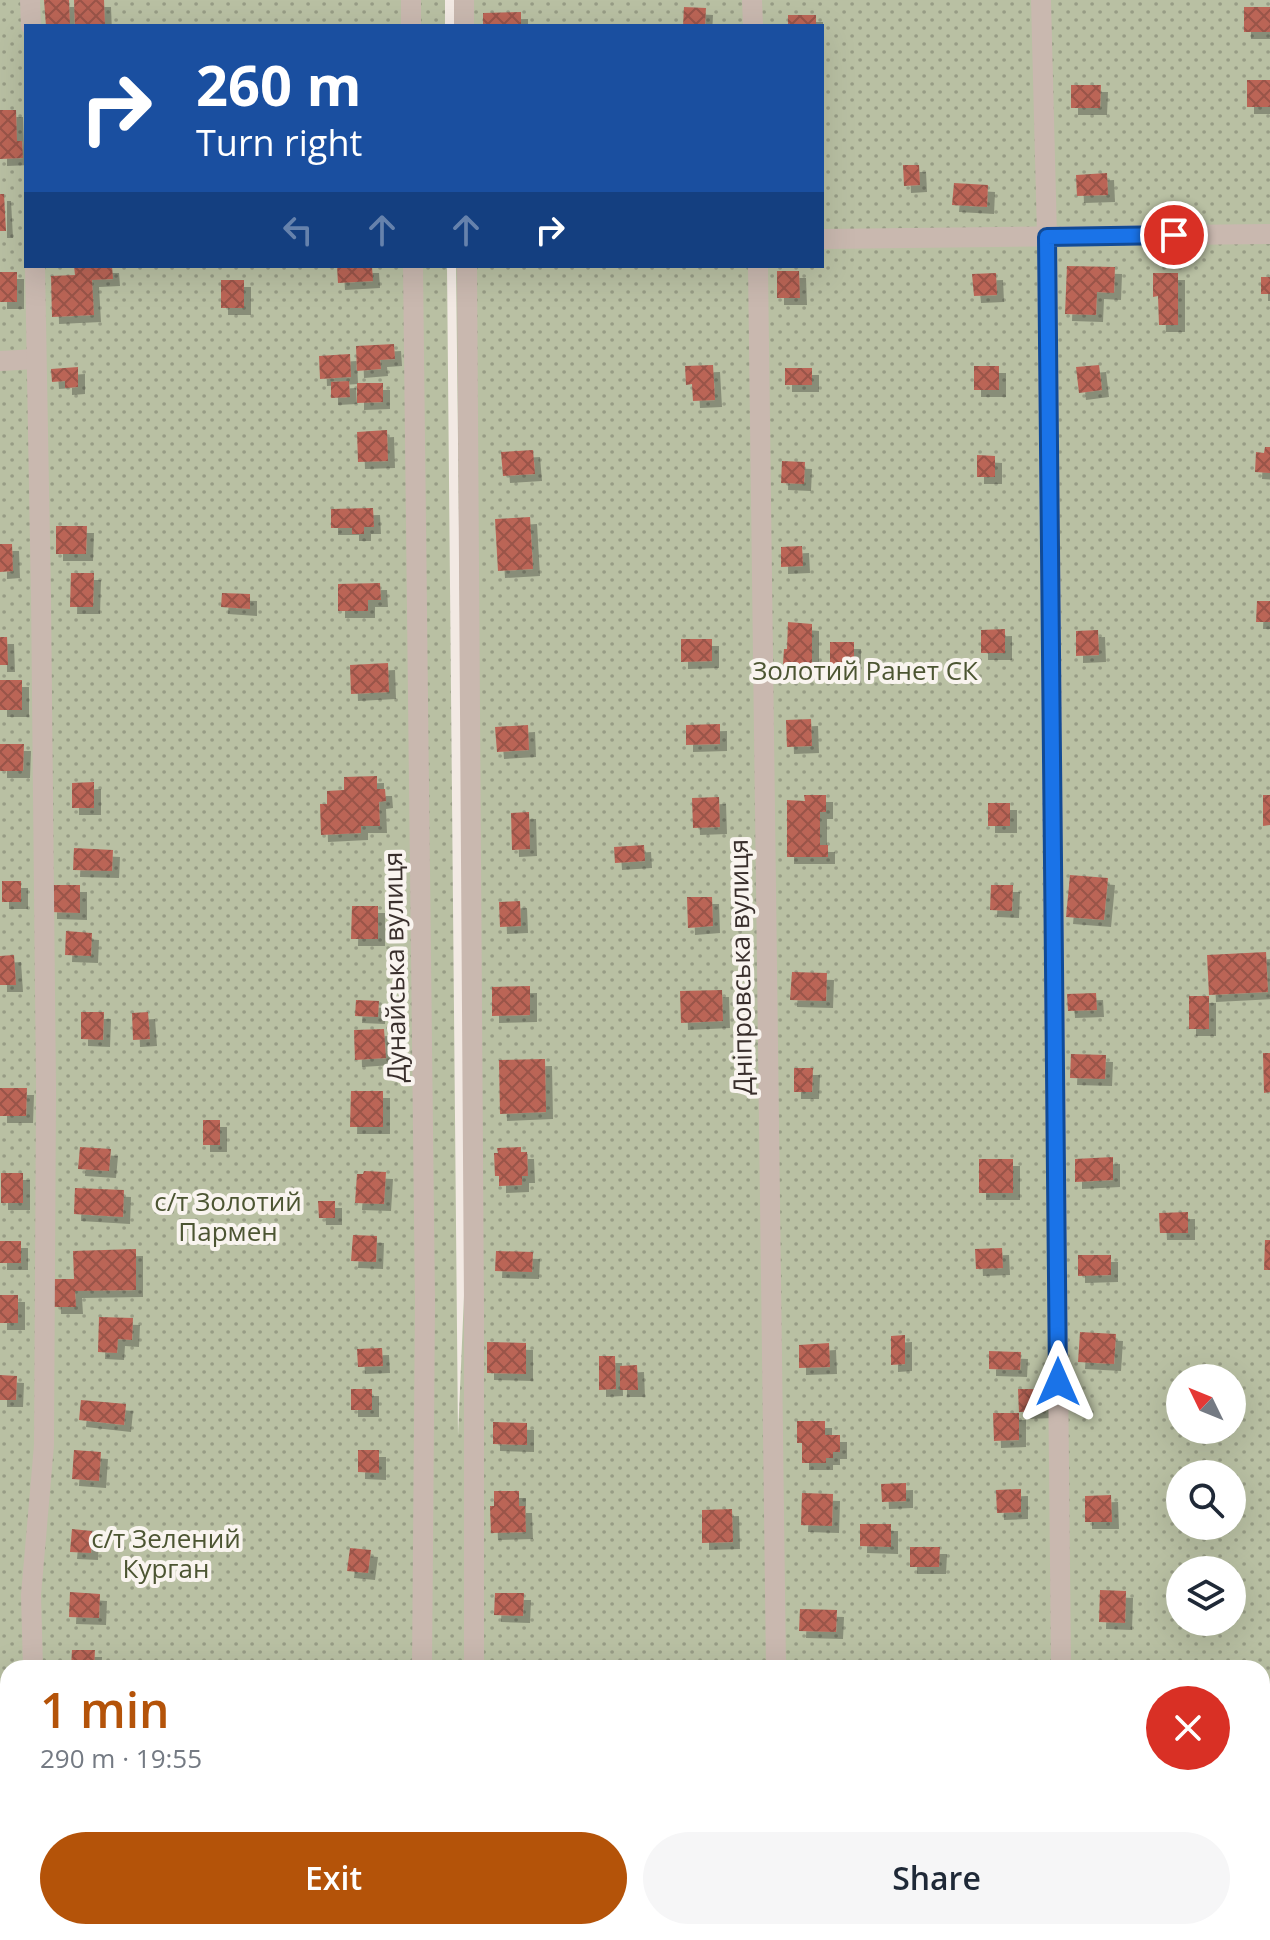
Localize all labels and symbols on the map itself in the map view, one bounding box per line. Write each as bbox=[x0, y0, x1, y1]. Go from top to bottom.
pin bbox=[1140, 201, 1208, 269]
park label: Золотий Ранет СК bbox=[752, 652, 978, 688]
street label: Дніпровська вулиця bbox=[720, 839, 760, 1095]
street label: Дунайська вулиця bbox=[374, 851, 414, 1083]
park label: с/т Золотий Пармен bbox=[154, 1183, 302, 1249]
position arrow bbox=[1016, 1340, 1100, 1424]
north arrow bbox=[1166, 1364, 1246, 1444]
park label: с/т Зелений Курган bbox=[91, 1520, 241, 1586]

